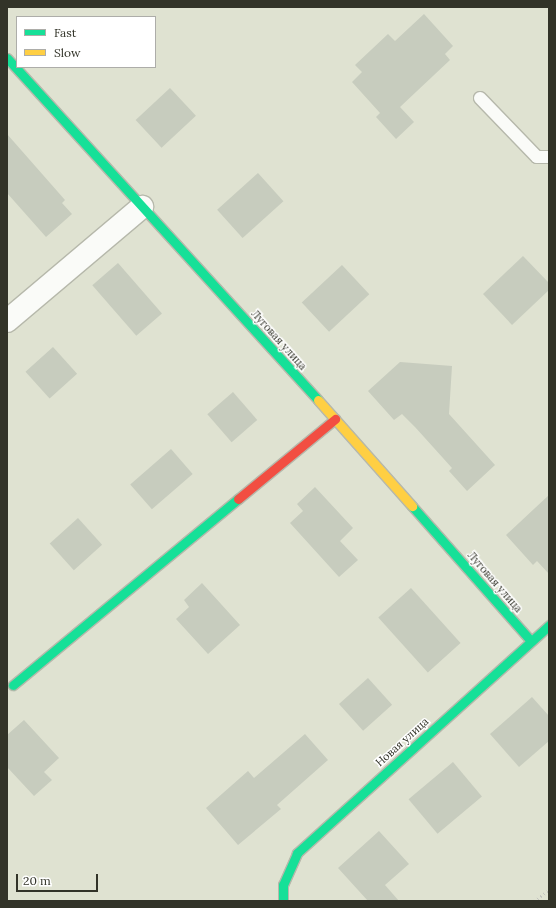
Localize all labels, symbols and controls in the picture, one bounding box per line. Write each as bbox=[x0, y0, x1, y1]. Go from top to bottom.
legend bbox=[16, 16, 156, 68]
text: Fast bbox=[54, 25, 77, 40]
text: Slow bbox=[54, 45, 81, 60]
street label: Луговая улица bbox=[249, 307, 309, 373]
street label: Луговая улица bbox=[465, 549, 525, 615]
street label: Новая улица bbox=[373, 715, 431, 769]
scale bar bbox=[18, 866, 100, 892]
text: 20 m bbox=[23, 873, 51, 888]

